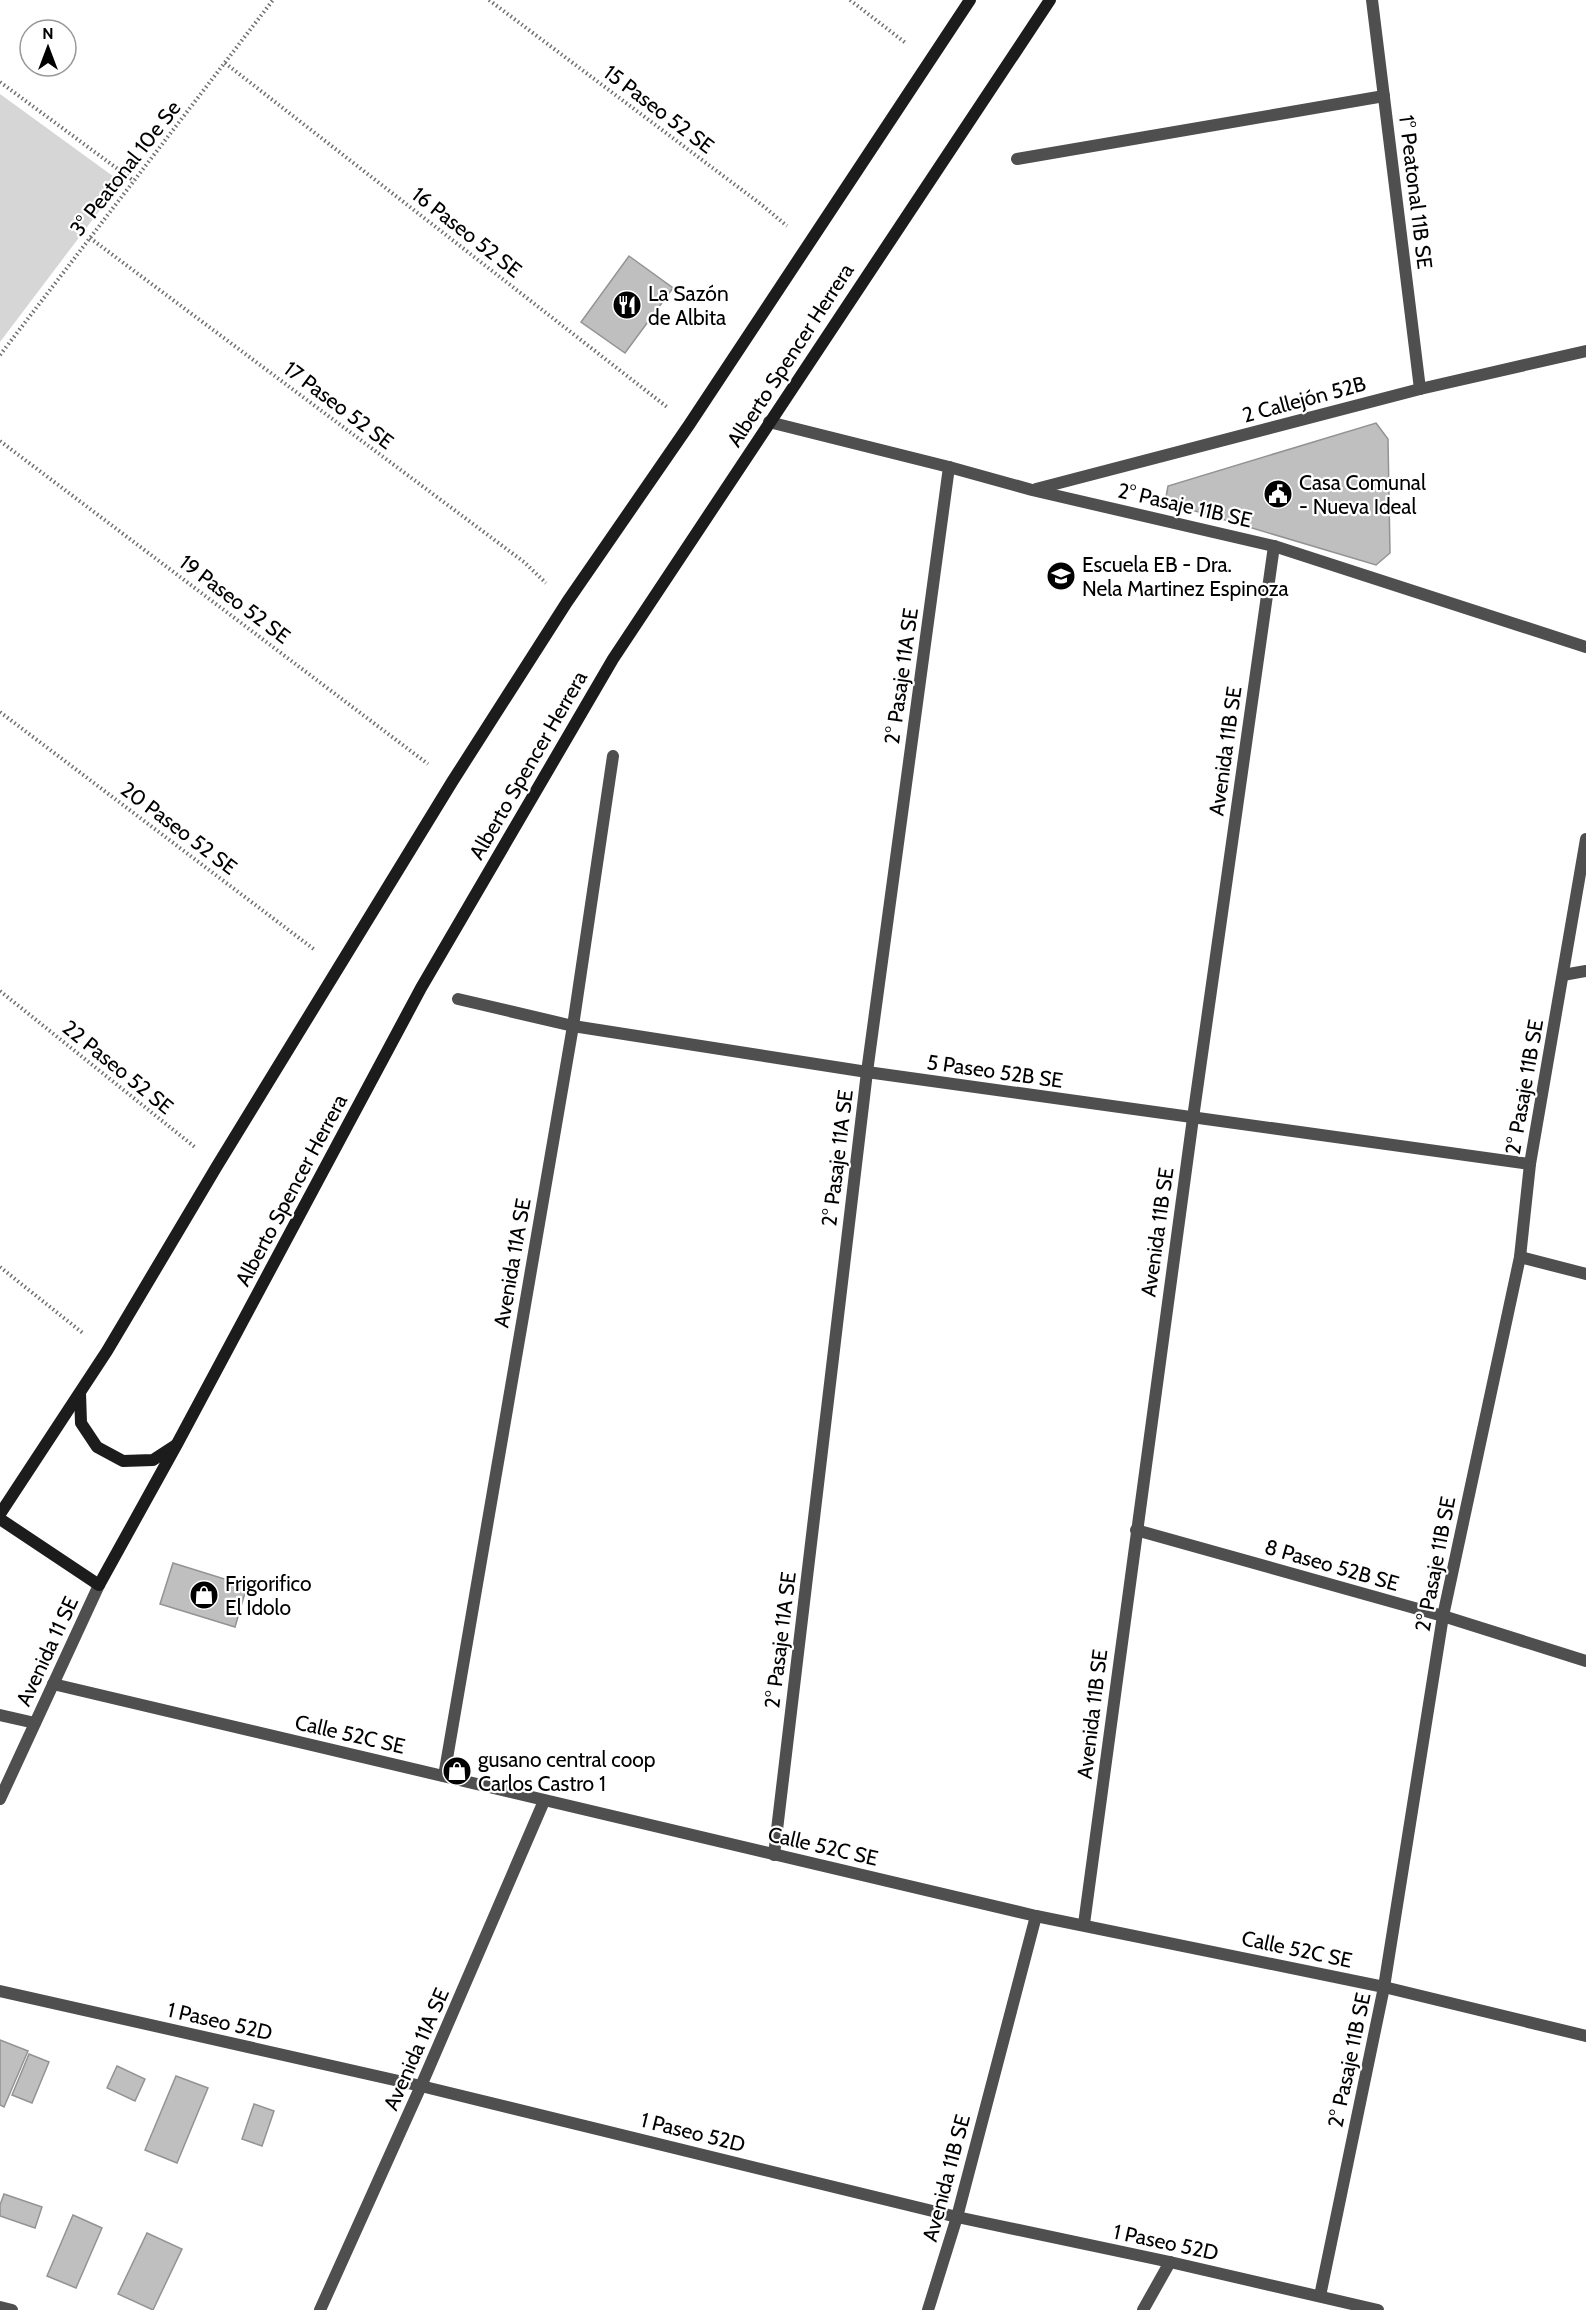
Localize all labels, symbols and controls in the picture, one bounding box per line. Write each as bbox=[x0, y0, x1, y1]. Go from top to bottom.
north arrow bbox=[18, 18, 78, 78]
text: N bbox=[42, 24, 54, 43]
street label: 15 Paseo 52 SE bbox=[599, 59, 719, 159]
street label: 3° Peatonal 10e Se bbox=[64, 95, 186, 241]
street label: 1° Peatonal 11B SE bbox=[1394, 114, 1438, 270]
street label: 16 Paseo 52 SE bbox=[407, 182, 527, 282]
street label: Alberto Spencer Herrera bbox=[721, 259, 859, 451]
place label: La Sazón de Albita bbox=[648, 281, 729, 330]
restaurant icon: La Sazón de Albita bbox=[611, 289, 643, 321]
street label: 17 Paseo 52 SE bbox=[279, 356, 399, 454]
street label: 2 Callejón 52B bbox=[1240, 371, 1369, 428]
place label: Casa Comunal - Nueva Ideal bbox=[1299, 470, 1426, 519]
street label: 2° Pasaje 11B SE bbox=[1115, 477, 1255, 534]
public building icon: Casa Comunal - Nueva Ideal bbox=[1262, 478, 1294, 510]
street label: 19 Paseo 52 SE bbox=[175, 549, 295, 649]
place label: Escuela EB - Dra. Nela Martinez Espinoza bbox=[1082, 552, 1289, 601]
school or university icon: Escuela EB - Dra. Nela Martinez Espinoza bbox=[1045, 560, 1077, 592]
street label: 2° Pasaje 11A SE bbox=[879, 606, 924, 746]
street label: Alberto Spencer Herrera bbox=[464, 666, 592, 864]
street label: Avenida 11B SE bbox=[1204, 685, 1246, 817]
street label: 20 Paseo 52 SE bbox=[116, 776, 242, 880]
street label: 22 Paseo 52 SE bbox=[58, 1015, 178, 1119]
street label: 2° Pasaje 11B SE bbox=[1500, 1017, 1549, 1157]
street label: 5 Paseo 52B SE bbox=[925, 1049, 1065, 1093]
street label: 2° Pasaje 11A SE bbox=[816, 1088, 859, 1228]
street label: Alberto Spencer Herrera bbox=[230, 1090, 352, 1290]
street label: Avenida 11B SE bbox=[1136, 1166, 1178, 1298]
street label: Avenida 11A SE bbox=[488, 1196, 536, 1330]
street label: 2° Pasaje 11B SE bbox=[1410, 1494, 1461, 1634]
street label: 8 Paseo 52B SE bbox=[1262, 1534, 1402, 1596]
street label: 2° Pasaje 11A SE bbox=[759, 1570, 802, 1710]
place label: Frigorifico El Idolo bbox=[225, 1571, 312, 1620]
shop icon: Frigorifico El Idolo bbox=[188, 1579, 220, 1611]
street label: Avenida 11 SE bbox=[11, 1592, 83, 1710]
street label: Avenida 11B SE bbox=[1072, 1648, 1112, 1780]
street label: Calle 52C SE bbox=[293, 1709, 407, 1759]
place label: gusano central coop Carlos Castro 1 bbox=[478, 1747, 655, 1796]
shop icon: gusano central coop Carlos Castro 1 bbox=[441, 1755, 473, 1787]
street label: Calle 52C SE bbox=[766, 1821, 880, 1871]
street label: Calle 52C SE bbox=[1240, 1925, 1354, 1973]
street label: Avenida 11A SE bbox=[378, 1984, 454, 2114]
street label: 2° Pasaje 11B SE bbox=[1323, 1990, 1376, 2130]
street label: 1 Paseo 52D bbox=[165, 1997, 275, 2045]
street label: 1 Paseo 52D bbox=[638, 2107, 748, 2157]
street label: Avenida 11B SE bbox=[917, 2112, 975, 2244]
street label: 1 Paseo 52D bbox=[1111, 2219, 1221, 2265]

